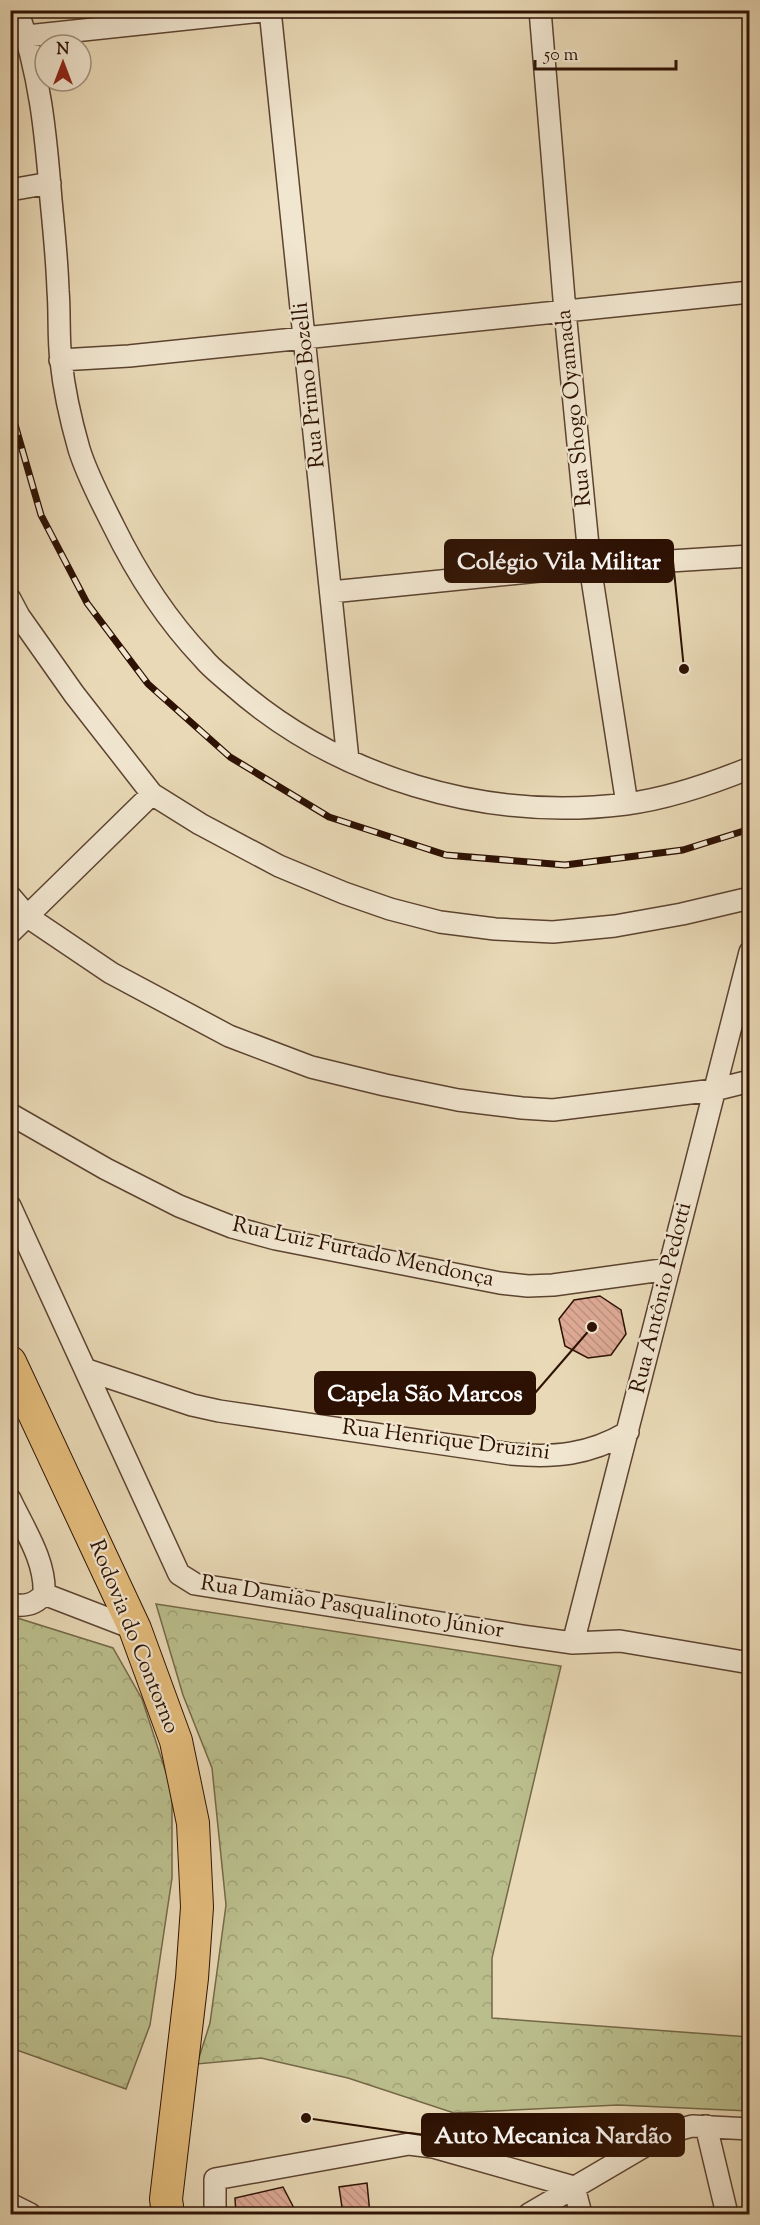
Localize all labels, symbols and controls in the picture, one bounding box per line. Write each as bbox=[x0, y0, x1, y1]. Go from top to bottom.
north arrow bbox=[33, 33, 93, 93]
scale bar bbox=[535, 33, 676, 71]
text: N bbox=[57, 39, 70, 62]
text: 50 m bbox=[543, 43, 579, 69]
street label: Rua Primo Bozelli bbox=[285, 300, 335, 470]
street label: Rua Shogo Oyamada bbox=[549, 308, 601, 508]
callout: Colégio Vila Militar bbox=[445, 540, 673, 582]
text: Colégio Vila Militar bbox=[457, 546, 662, 580]
street label: Rua Antônio Pedotti bbox=[623, 1199, 701, 1397]
street label: Rua Luiz Furtado Mendonça bbox=[229, 1210, 497, 1296]
callout: Capela São Marcos bbox=[315, 1372, 535, 1414]
text: Capela São Marcos bbox=[327, 1378, 523, 1412]
street label: Rua Henrique Druzini bbox=[340, 1412, 552, 1470]
street label: Rodovia do Contorno bbox=[79, 1535, 187, 1739]
street label: Rua Damião Pasqualinoto Júnior bbox=[198, 1568, 506, 1648]
callout: Auto Mecanica Nardão bbox=[422, 2114, 684, 2156]
text: Auto Mecanica Nardão bbox=[434, 2120, 672, 2154]

